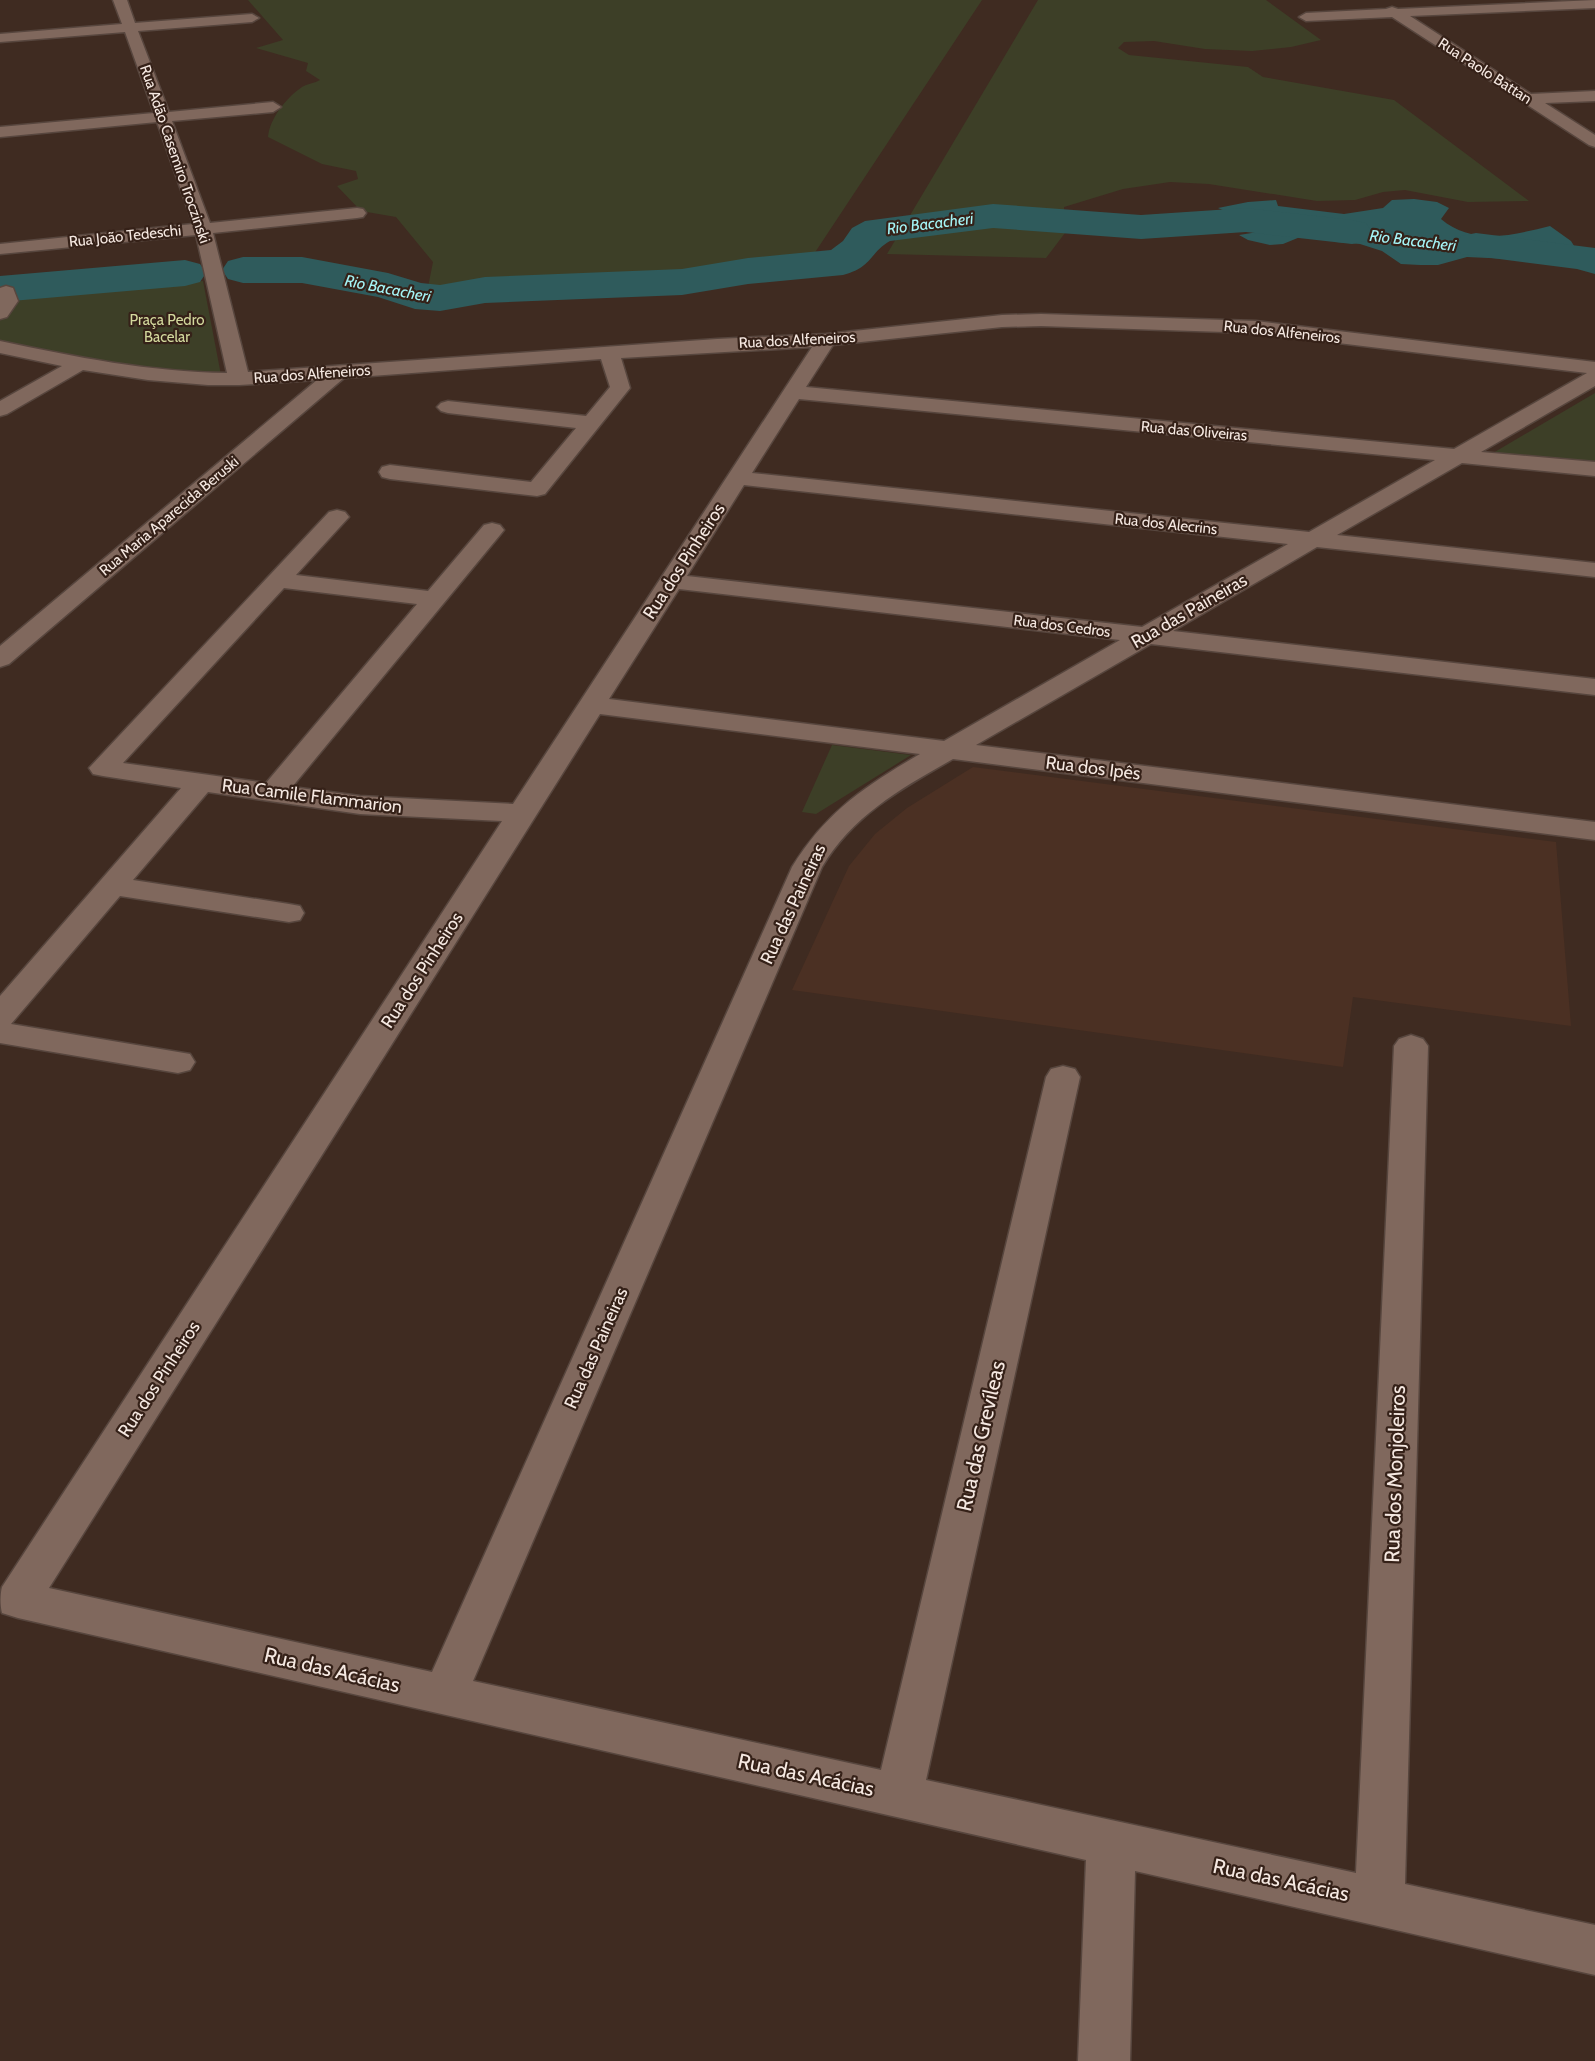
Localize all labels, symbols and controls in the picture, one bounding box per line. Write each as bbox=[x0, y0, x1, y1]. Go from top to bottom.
street label: Rua Paolo Battan bbox=[1435, 34, 1535, 108]
street label: Rua Adão Casemiro Troczinski bbox=[136, 62, 214, 246]
water label: Rio Bacacheri bbox=[886, 209, 975, 238]
street label: Rua João Tedeschi bbox=[68, 221, 182, 251]
water label: Rio Bacacheri bbox=[1369, 226, 1458, 255]
water label: Rio Bacacheri bbox=[343, 271, 433, 306]
park label: Praça Pedro Bacelar bbox=[130, 311, 204, 346]
street label: Rua dos Alfeneiros bbox=[1223, 317, 1341, 347]
street label: Rua dos Alfeneiros bbox=[738, 328, 856, 352]
street label: Rua dos Alfeneiros bbox=[253, 361, 371, 387]
street label: Rua das Oliveiras bbox=[1140, 417, 1248, 445]
street label: Rua Maria Aparecida Beruski bbox=[96, 452, 242, 580]
street label: Rua dos Pinheiros bbox=[638, 499, 730, 623]
street label: Rua dos Alecrins bbox=[1114, 510, 1218, 538]
street label: Rua das Paineiras bbox=[1127, 569, 1251, 653]
street label: Rua dos Cedros bbox=[1013, 611, 1111, 641]
street label: Rua dos Ipês bbox=[1044, 751, 1142, 785]
street label: Rua Camile Flammarion bbox=[221, 774, 403, 818]
street label: Rua das Paineiras bbox=[756, 840, 830, 968]
street label: Rua dos Pinheiros bbox=[376, 908, 468, 1032]
street label: Rua das Paineiras bbox=[559, 1284, 633, 1412]
street label: Rua dos Pinheiros bbox=[113, 1317, 205, 1441]
street label: Rua das Grevíleas bbox=[951, 1358, 1010, 1514]
street label: Rua dos Monjoleiros bbox=[1379, 1385, 1411, 1563]
street label: Rua das Acácias bbox=[262, 1642, 403, 1697]
street label: Rua das Acácias bbox=[736, 1748, 877, 1801]
street label: Rua das Acácias bbox=[1211, 1853, 1352, 1906]

